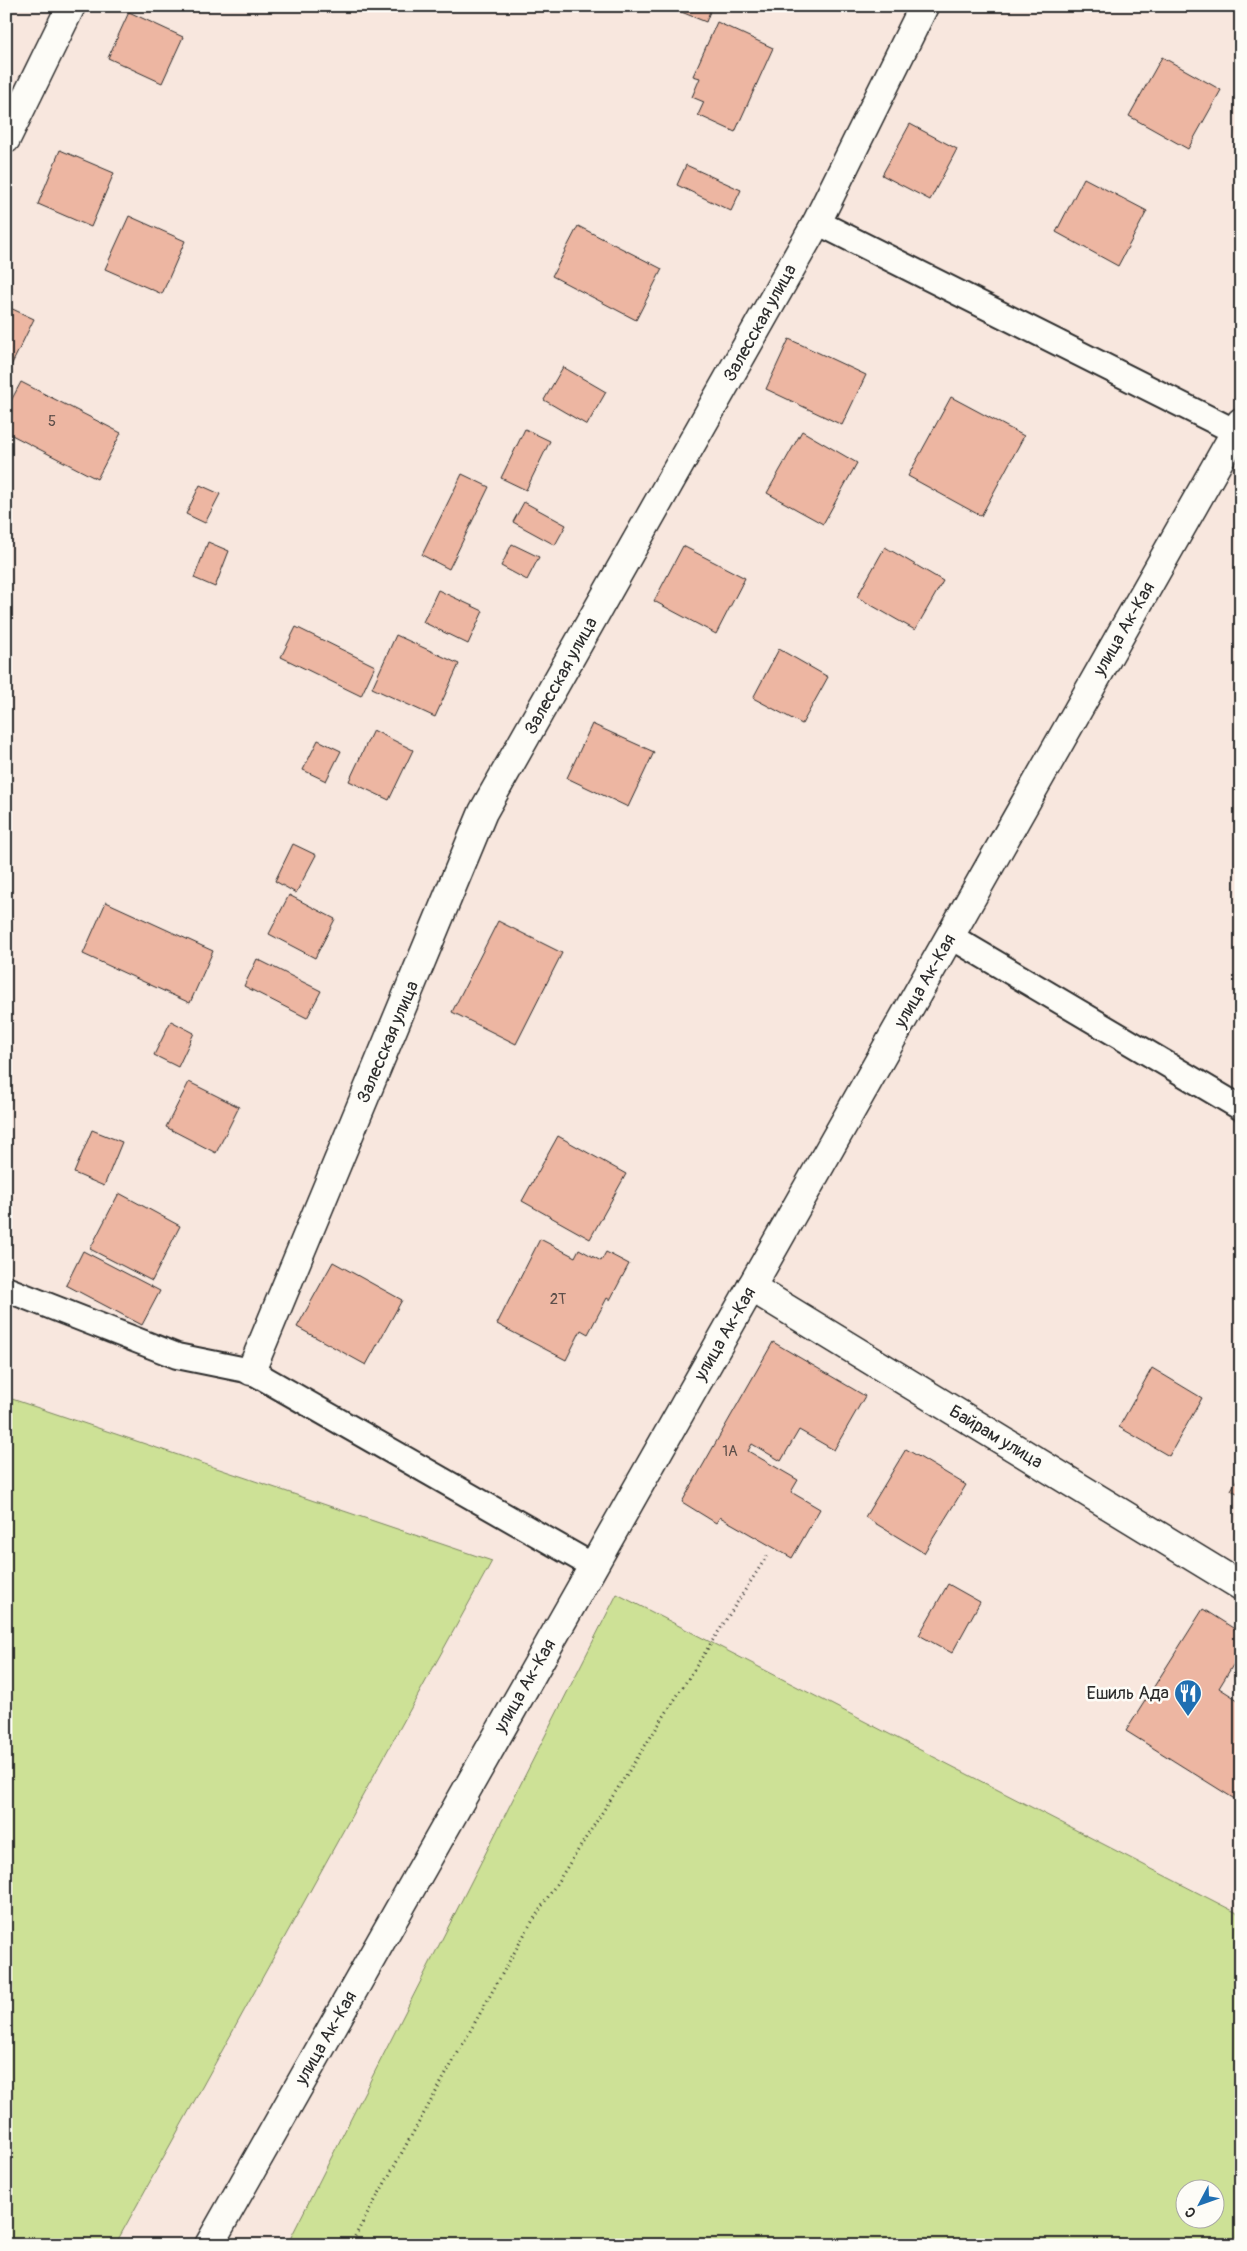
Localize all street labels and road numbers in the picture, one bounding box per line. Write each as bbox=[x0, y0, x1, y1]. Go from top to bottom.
street label: Залесская улица bbox=[718, 260, 802, 386]
street label: улица Ак-Кая bbox=[1087, 578, 1160, 681]
street label: Залесская улица bbox=[519, 613, 603, 739]
street label: улица Ак-Кая bbox=[888, 930, 961, 1033]
street label: Залесская улица bbox=[352, 977, 424, 1107]
street label: улица Ак-Кая bbox=[688, 1283, 761, 1386]
street label: Байрам улица bbox=[945, 1400, 1047, 1474]
street label: улица Ак-Кая bbox=[488, 1635, 561, 1738]
street label: улица Ак-Кая bbox=[289, 1987, 362, 2090]

